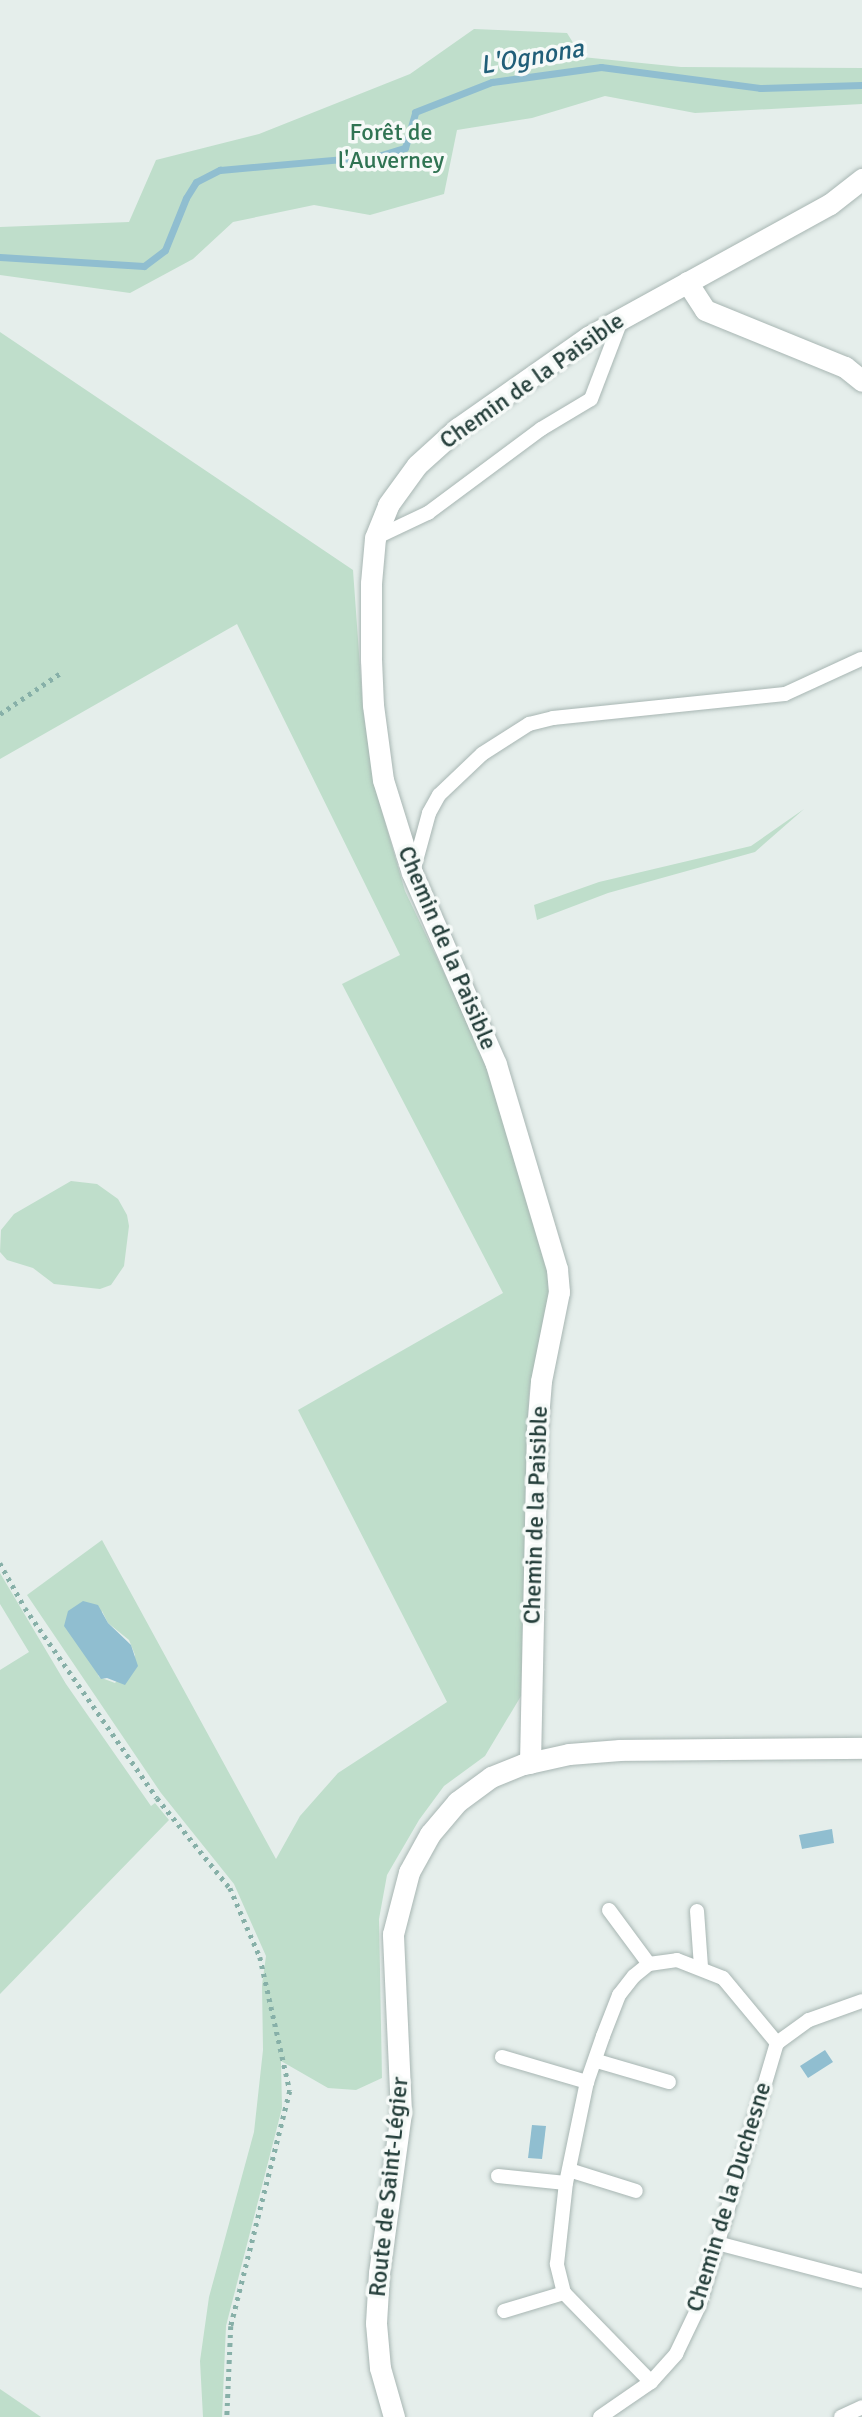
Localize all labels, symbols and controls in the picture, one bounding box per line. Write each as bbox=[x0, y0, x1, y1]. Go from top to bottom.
water label: L'Ognona bbox=[478, 34, 586, 82]
park label: Forêt de l'Auverney bbox=[338, 119, 444, 175]
street label: Chemin de la Paisible bbox=[434, 307, 630, 455]
street label: Chemin de la Paisible bbox=[391, 842, 503, 1054]
street label: Chemin de la Paisible bbox=[518, 1405, 554, 1625]
street label: Route de Saint-Légier bbox=[363, 2076, 415, 2298]
street label: Chemin de la Duchesne bbox=[680, 2079, 778, 2315]

